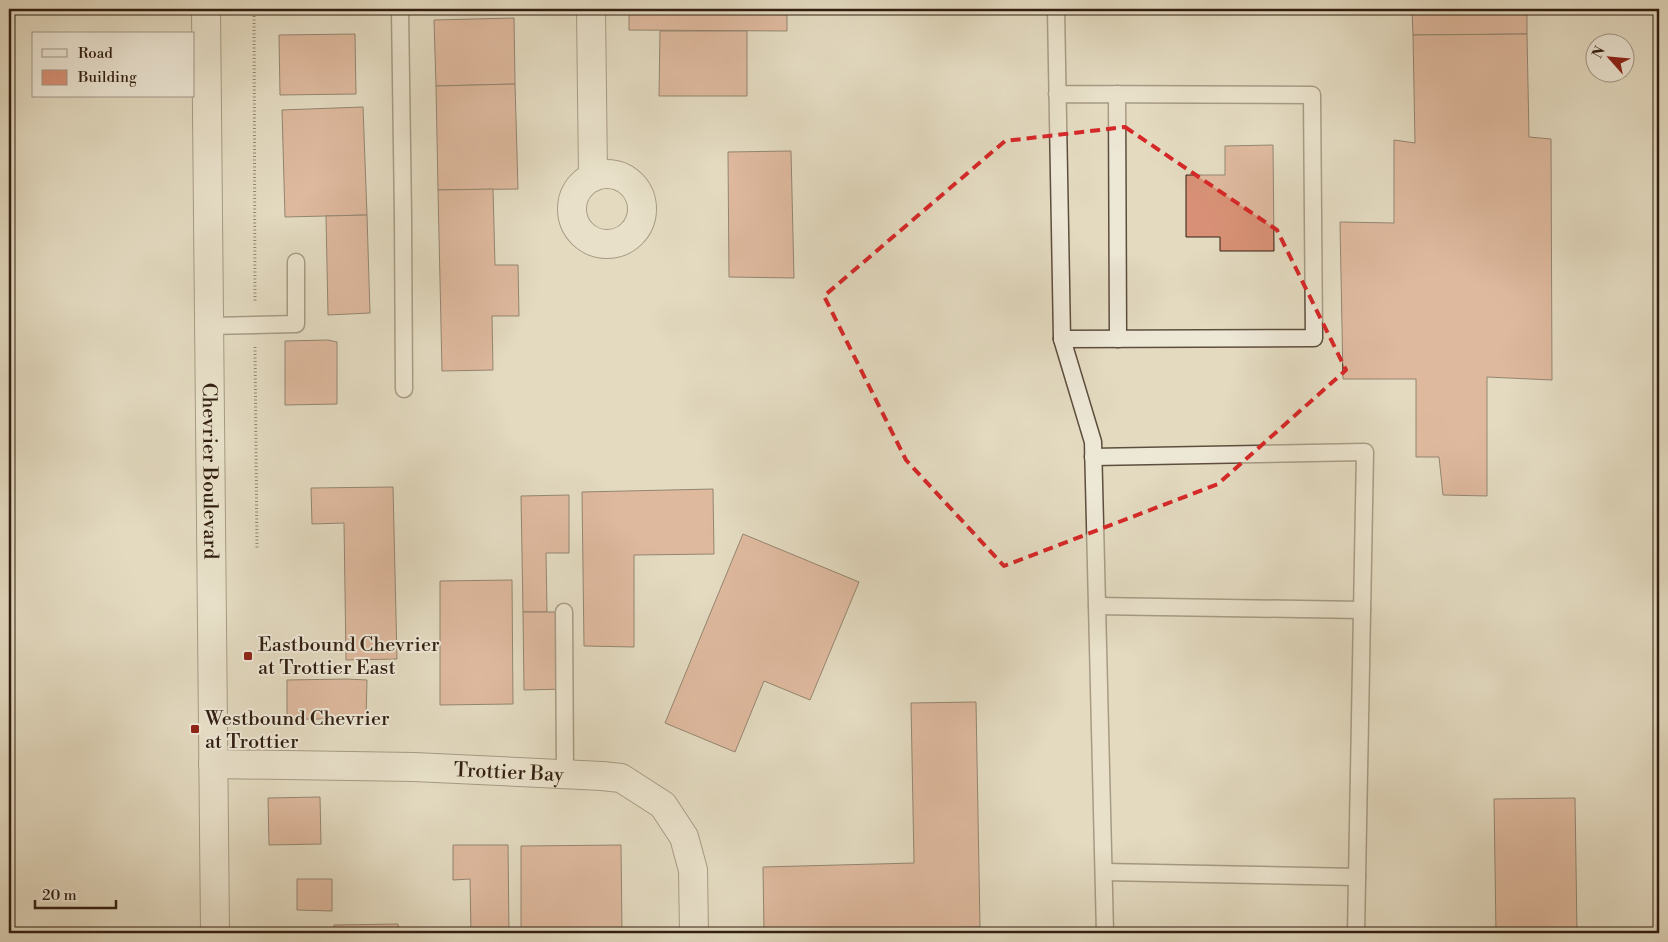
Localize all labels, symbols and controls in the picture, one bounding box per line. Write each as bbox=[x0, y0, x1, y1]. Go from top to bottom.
legend bbox=[32, 32, 195, 98]
north arrow bbox=[1586, 32, 1636, 82]
text: Road bbox=[78, 44, 113, 63]
text: N bbox=[1589, 44, 1610, 62]
text: Building bbox=[77, 68, 137, 87]
street label: Chevrier Boulevard bbox=[196, 383, 222, 560]
place label: Eastbound Chevrier at Trottier East bbox=[258, 633, 440, 681]
marker: Eastbound Chevrier at Trottier East bbox=[242, 650, 254, 662]
place label: Westbound Chevrier at Trottier bbox=[204, 707, 390, 755]
marker: Westbound Chevrier at Trottier bbox=[189, 723, 201, 735]
street label: Trottier Bay bbox=[453, 758, 565, 788]
scale bar bbox=[35, 877, 116, 909]
text: 20 m bbox=[42, 886, 77, 905]

